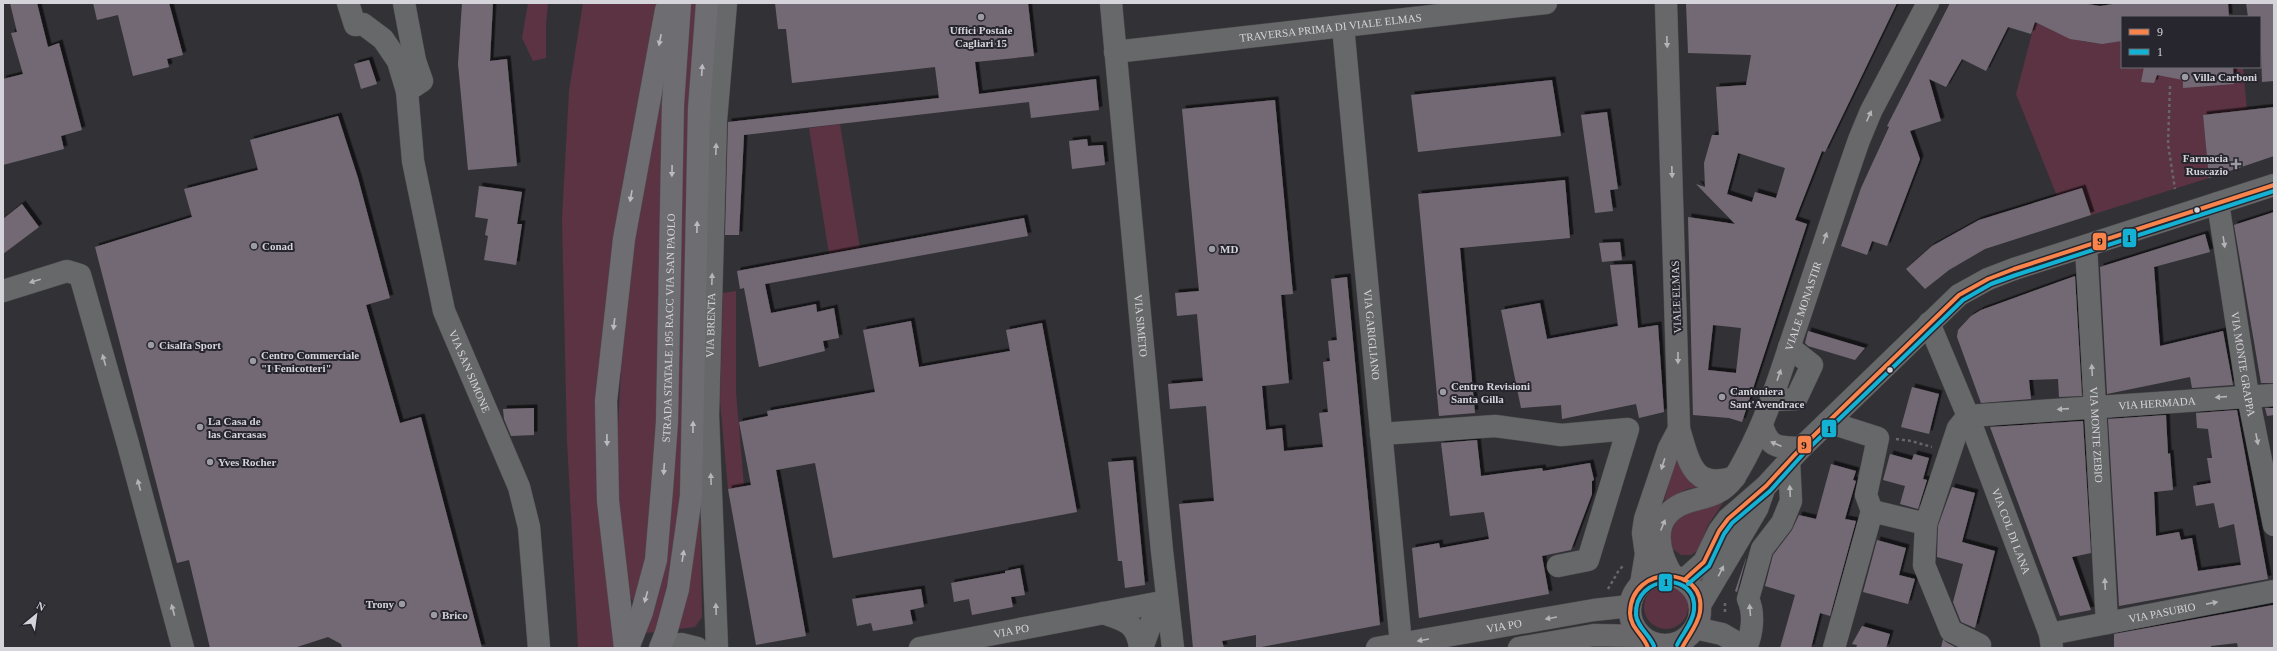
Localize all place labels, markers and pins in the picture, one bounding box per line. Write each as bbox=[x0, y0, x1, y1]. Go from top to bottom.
marker: Uffici Postale Cagliari 15 bbox=[976, 12, 986, 22]
place label: Uffici Postale Cagliari 15 bbox=[950, 24, 1012, 49]
place label: Villa Carboni bbox=[2193, 71, 2257, 83]
marker: Villa Carboni bbox=[2180, 72, 2190, 82]
place label: Farmacia Ruscazio bbox=[2183, 152, 2229, 177]
marker: Farmacia Ruscazio bbox=[2231, 159, 2241, 169]
unlabelled marker bbox=[2192, 205, 2202, 215]
place label: Conad bbox=[262, 240, 293, 252]
marker: Conad bbox=[249, 241, 259, 251]
place label: MD bbox=[1220, 243, 1238, 255]
marker: MD bbox=[1207, 244, 1217, 254]
place label: Cisalfa Sport bbox=[159, 339, 221, 351]
marker: Cisalfa Sport bbox=[146, 340, 156, 350]
place label: Centro Commerciale "I Fenicotteri" bbox=[261, 349, 359, 374]
marker: Centro Commerciale "I Fenicotteri" bbox=[248, 356, 258, 366]
unlabelled marker bbox=[1885, 365, 1895, 375]
place label: Centro Revisioni Santa Gilla bbox=[1451, 380, 1530, 405]
place label: Cantoniera Sant'Avendrace bbox=[1730, 385, 1804, 410]
marker: Centro Revisioni Santa Gilla bbox=[1438, 387, 1448, 397]
marker: Cantoniera Sant'Avendrace bbox=[1717, 392, 1727, 402]
place label: La Casa de las Carcasas bbox=[208, 415, 267, 440]
marker: La Casa de las Carcasas bbox=[195, 422, 205, 432]
place label: Yves Rocher bbox=[218, 456, 276, 468]
marker: Yves Rocher bbox=[205, 457, 215, 467]
place label: Trony bbox=[366, 598, 394, 610]
marker: Trony bbox=[397, 599, 407, 609]
place label: Brico bbox=[442, 609, 468, 621]
marker: Brico bbox=[429, 610, 439, 620]

